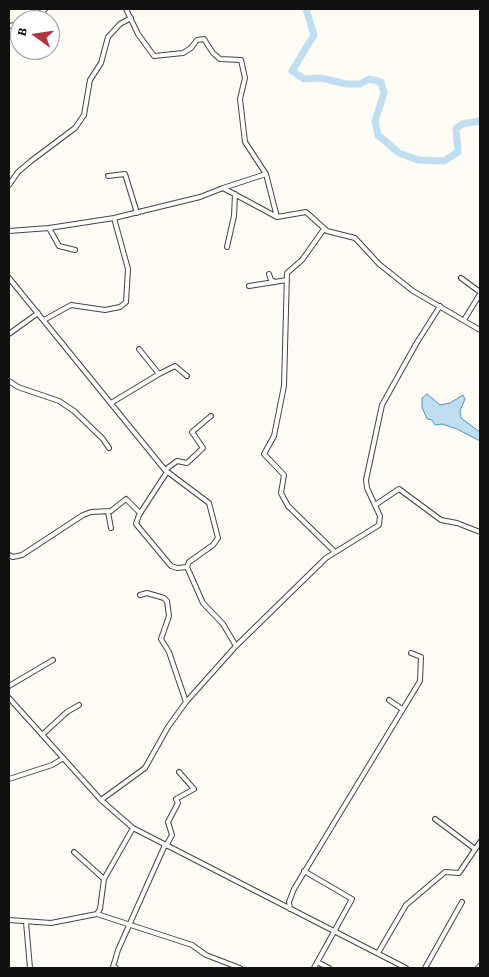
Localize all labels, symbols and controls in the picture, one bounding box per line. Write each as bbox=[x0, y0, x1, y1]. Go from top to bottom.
north arrow bbox=[10, 10, 60, 60]
text: B bbox=[13, 26, 30, 38]

